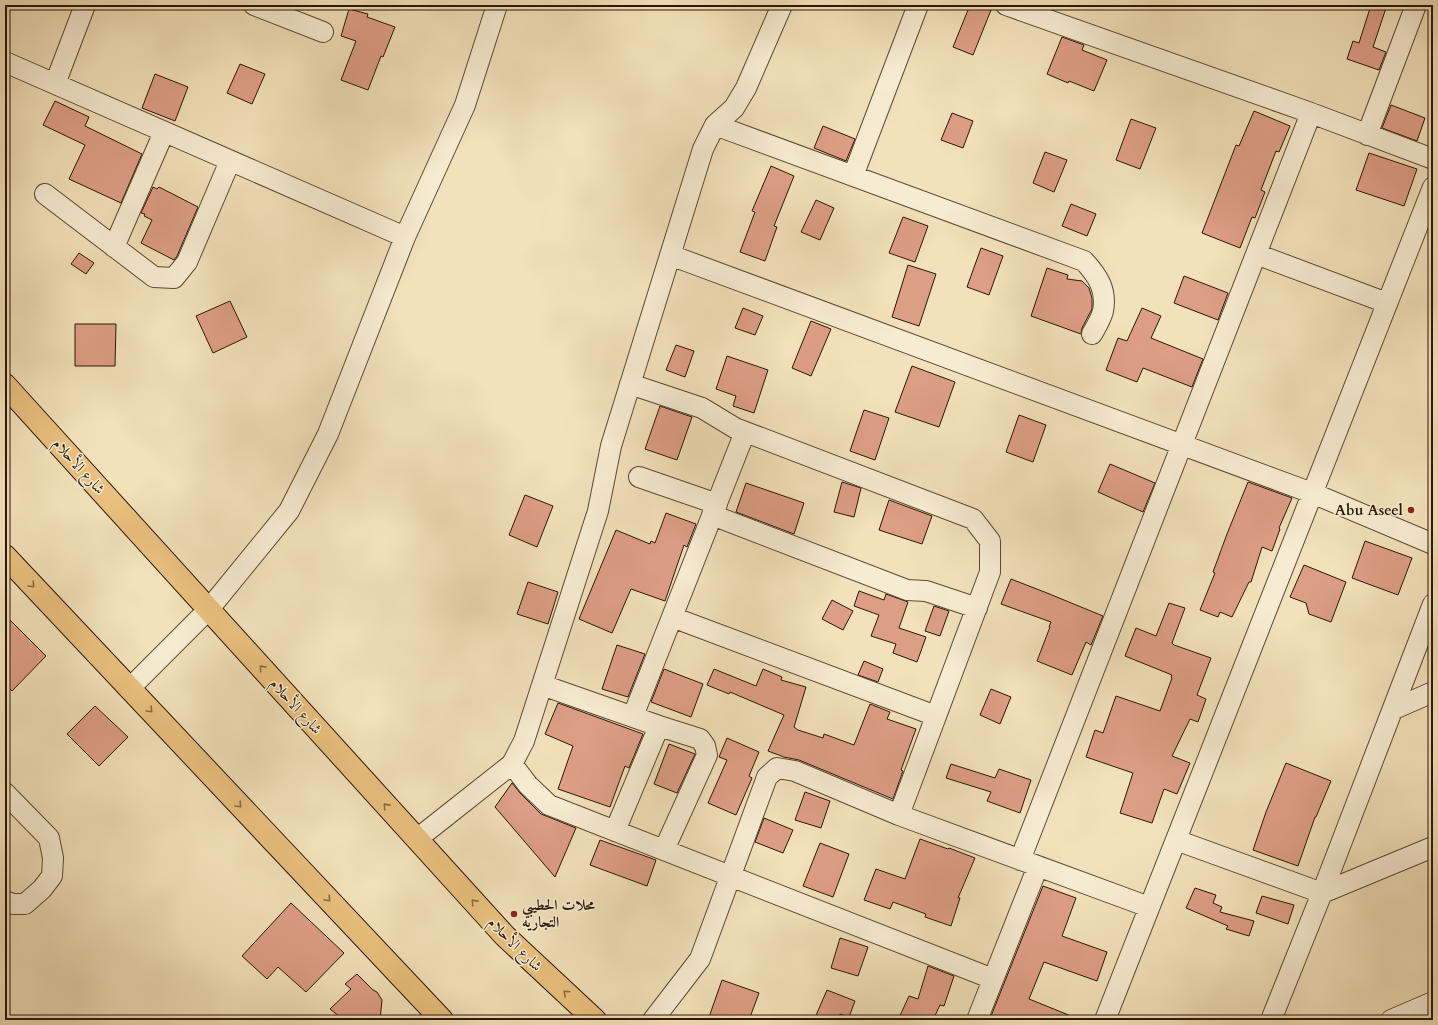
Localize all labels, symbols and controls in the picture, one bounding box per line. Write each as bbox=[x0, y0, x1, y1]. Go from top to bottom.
street label: شارع الأحلام bbox=[46, 433, 110, 500]
place label: Abu Aseel bbox=[1335, 500, 1404, 520]
marker: Abu Aseel bbox=[1406, 505, 1416, 515]
one-way arrow bbox=[27, 580, 35, 588]
one-way arrow bbox=[259, 665, 266, 673]
street label: شارع الأحلام bbox=[263, 673, 327, 740]
one-way arrow bbox=[145, 705, 152, 713]
one-way arrow bbox=[234, 800, 241, 807]
one-way arrow bbox=[384, 803, 391, 810]
one-way arrow bbox=[323, 894, 331, 902]
place label: محلات الحطيبي التجاريه bbox=[522, 895, 596, 932]
one-way arrow bbox=[471, 899, 479, 907]
marker: محلات الحطيبي التجاريه bbox=[509, 909, 519, 919]
street label: شارع الأحلام bbox=[481, 912, 547, 978]
one-way arrow bbox=[563, 991, 571, 998]

